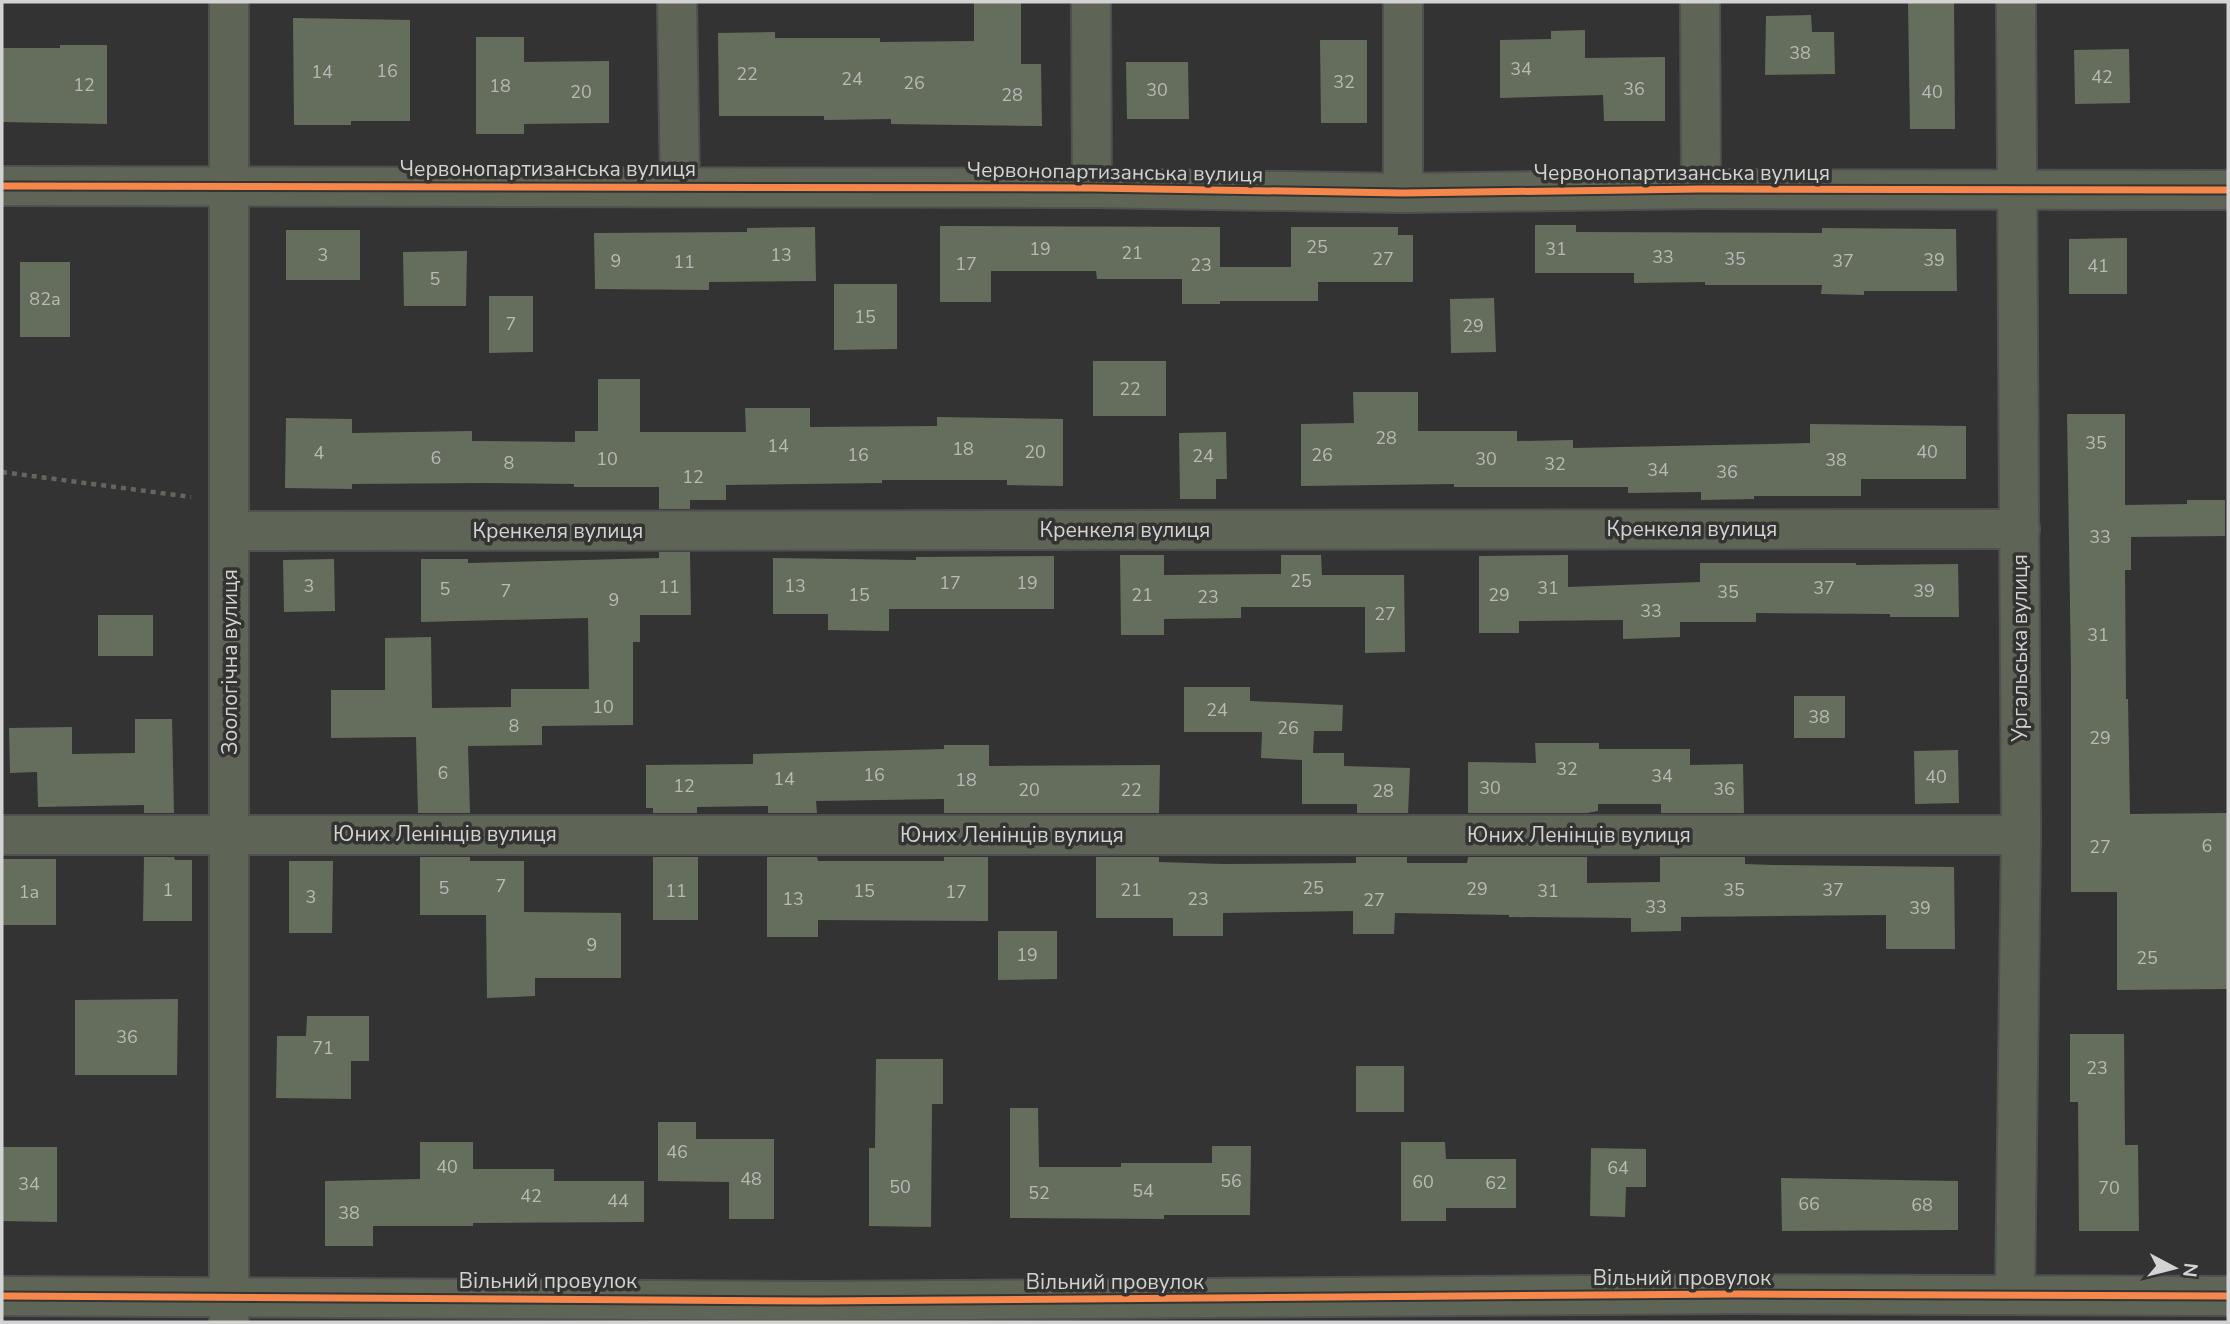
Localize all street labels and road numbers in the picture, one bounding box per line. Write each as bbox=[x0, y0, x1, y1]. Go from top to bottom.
street label: Червонопартизанська вулиця bbox=[400, 155, 696, 183]
street label: Червонопартизанська вулиця bbox=[967, 155, 1263, 189]
street label: Червонопартизанська вулиця bbox=[1534, 159, 1830, 187]
street label: Кренкеля вулиця bbox=[1607, 515, 1777, 543]
street label: Кренкеля вулиця bbox=[1040, 516, 1210, 544]
street label: Кренкеля вулиця bbox=[473, 517, 643, 545]
street label: Ургальська вулиця bbox=[2006, 554, 2034, 743]
street label: Зоологічна вулиця bbox=[216, 569, 244, 755]
street label: Юних Ленінців вулиця bbox=[333, 820, 557, 848]
street label: Юних Ленінців вулиця bbox=[900, 821, 1124, 849]
street label: Юних Ленінців вулиця bbox=[1467, 821, 1691, 849]
street label: Вільний провулок bbox=[1593, 1264, 1772, 1292]
street label: Вільний провулок bbox=[459, 1267, 638, 1295]
street label: Вільний провулок bbox=[1026, 1268, 1205, 1296]

